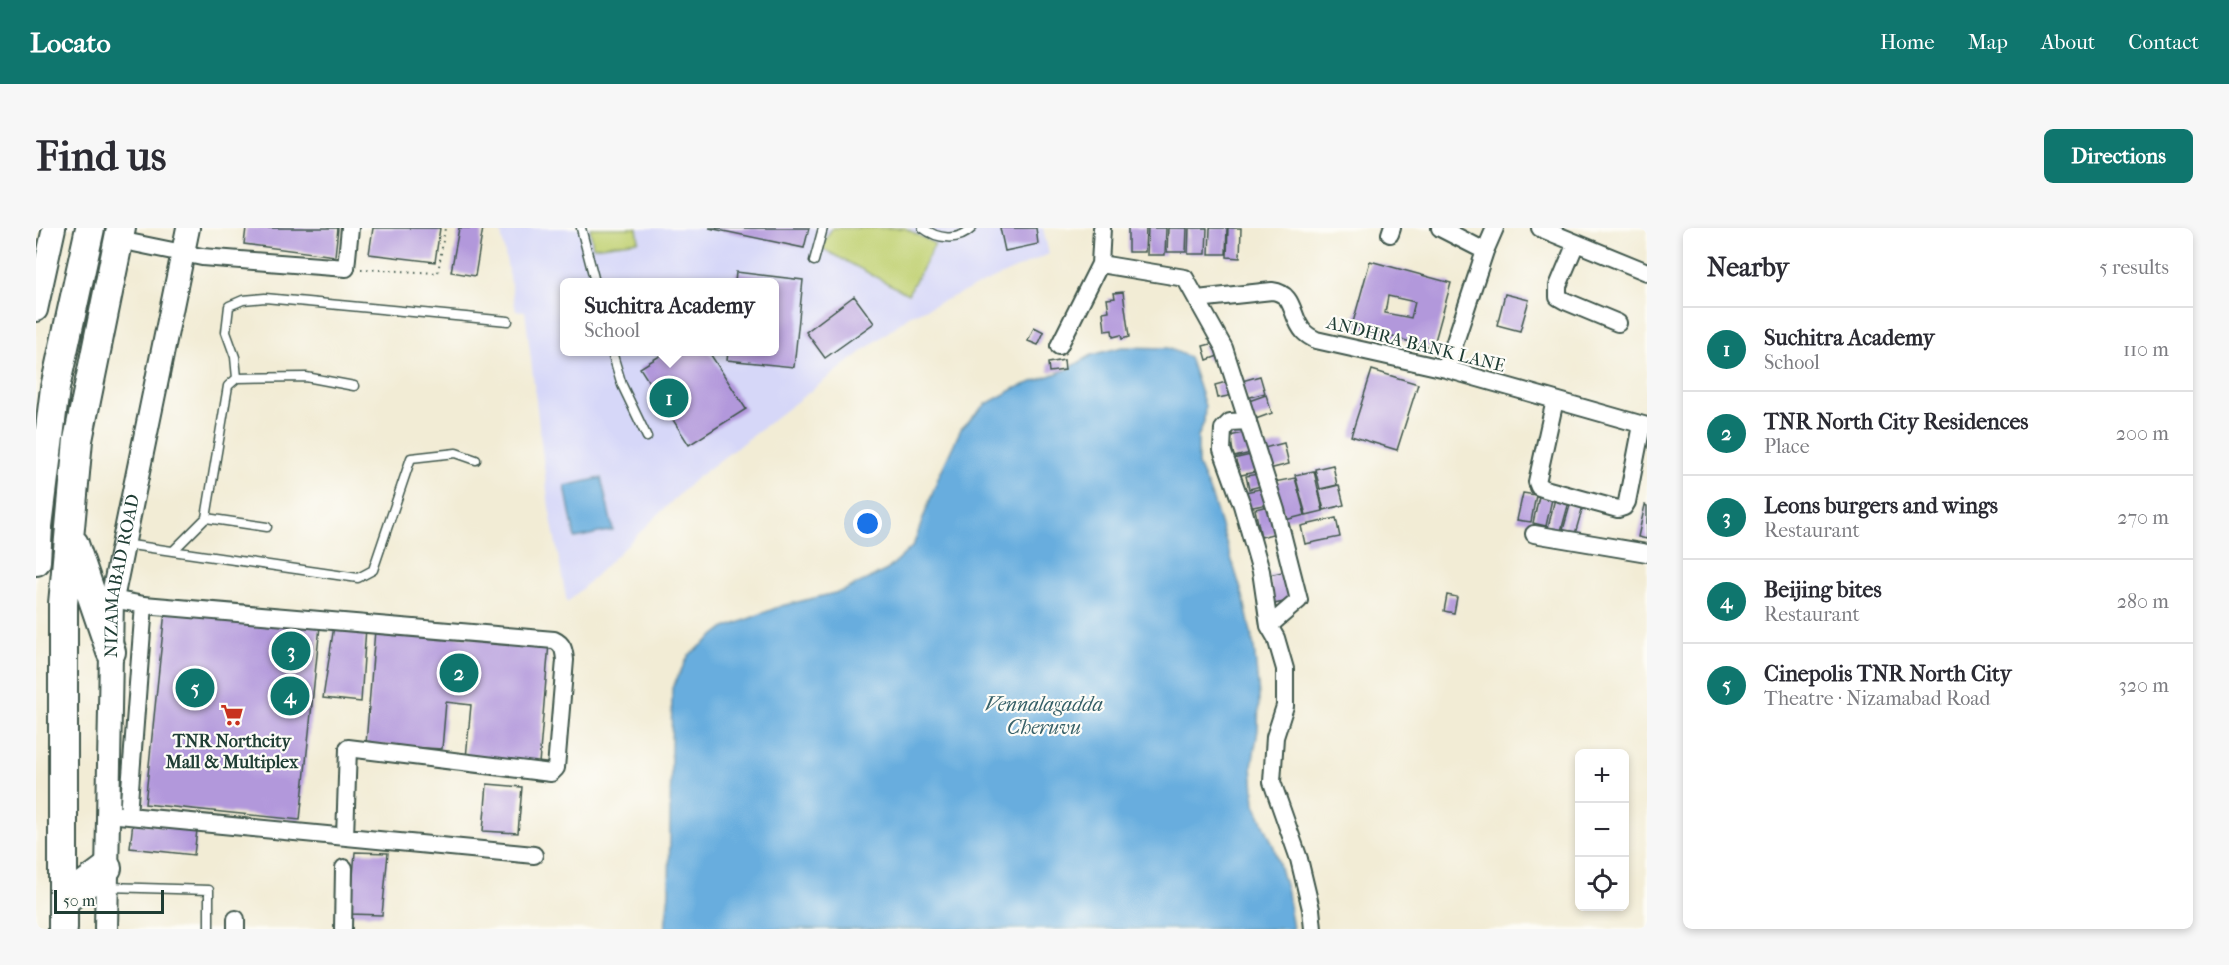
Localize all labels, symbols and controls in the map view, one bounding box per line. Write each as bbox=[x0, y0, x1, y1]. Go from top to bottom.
text: Locato bbox=[30, 26, 111, 59]
text: Home bbox=[1880, 30, 1935, 54]
text: Map bbox=[1968, 30, 2008, 54]
text: About bbox=[2041, 30, 2095, 54]
text: Contact bbox=[2128, 30, 2199, 54]
button: Directions bbox=[2044, 129, 2193, 183]
text: Find us bbox=[36, 132, 166, 181]
text: Nearby bbox=[1707, 252, 1789, 283]
text: 5 results bbox=[2099, 256, 2169, 279]
popup bbox=[560, 278, 779, 356]
text: Suchitra Academy bbox=[584, 293, 755, 319]
street label: ANDHRA BANK LANE bbox=[1324, 312, 1507, 377]
text: School bbox=[584, 319, 640, 342]
text: Suchitra Academy bbox=[1764, 325, 1934, 351]
text: 1 bbox=[1723, 338, 1730, 361]
text: 110 m bbox=[2123, 338, 2169, 361]
text: School bbox=[1764, 351, 1820, 374]
pin: 1 bbox=[650, 376, 688, 420]
text: TNR North City Residences bbox=[1764, 409, 2028, 435]
text: 2 bbox=[1721, 422, 1732, 445]
text: 200 m bbox=[2116, 422, 2169, 445]
text: Place bbox=[1764, 435, 1810, 458]
street label: NIZAMABAD ROAD bbox=[101, 492, 144, 658]
text: Leons burgers and wings bbox=[1764, 493, 1998, 519]
text: 3 bbox=[1722, 506, 1731, 529]
text: 270 m bbox=[2117, 506, 2169, 529]
your location bbox=[853, 509, 882, 538]
text: Restaurant bbox=[1764, 519, 1860, 542]
text: Beijing bites bbox=[1764, 577, 1882, 603]
text: 4 bbox=[1721, 590, 1732, 613]
text: 280 m bbox=[2117, 590, 2169, 613]
text: Restaurant bbox=[1764, 603, 1860, 626]
pin: 3 bbox=[272, 628, 310, 674]
pin: 2 bbox=[440, 650, 478, 696]
text: Cinepolis TNR North City bbox=[1764, 661, 2012, 687]
pin: 5 bbox=[176, 666, 214, 710]
pin: 4 bbox=[270, 674, 310, 718]
text: 5 bbox=[1722, 674, 1731, 697]
text: 320 m bbox=[2119, 674, 2169, 697]
text: Theatre · Nizamabad Road bbox=[1764, 687, 1990, 710]
water label: Vennalagadda Cheruvu bbox=[985, 693, 1103, 739]
supermarket icon: TNR Northcity Mall & Multiplex bbox=[219, 702, 245, 728]
place label: TNR Northcity Mall & Multiplex bbox=[165, 731, 299, 773]
map controls bbox=[1575, 749, 1629, 911]
button: + bbox=[1575, 749, 1629, 803]
button: − bbox=[1575, 803, 1629, 857]
button: locate bbox=[1575, 857, 1629, 911]
scale bar bbox=[54, 887, 164, 914]
text: 50 m bbox=[63, 891, 95, 910]

